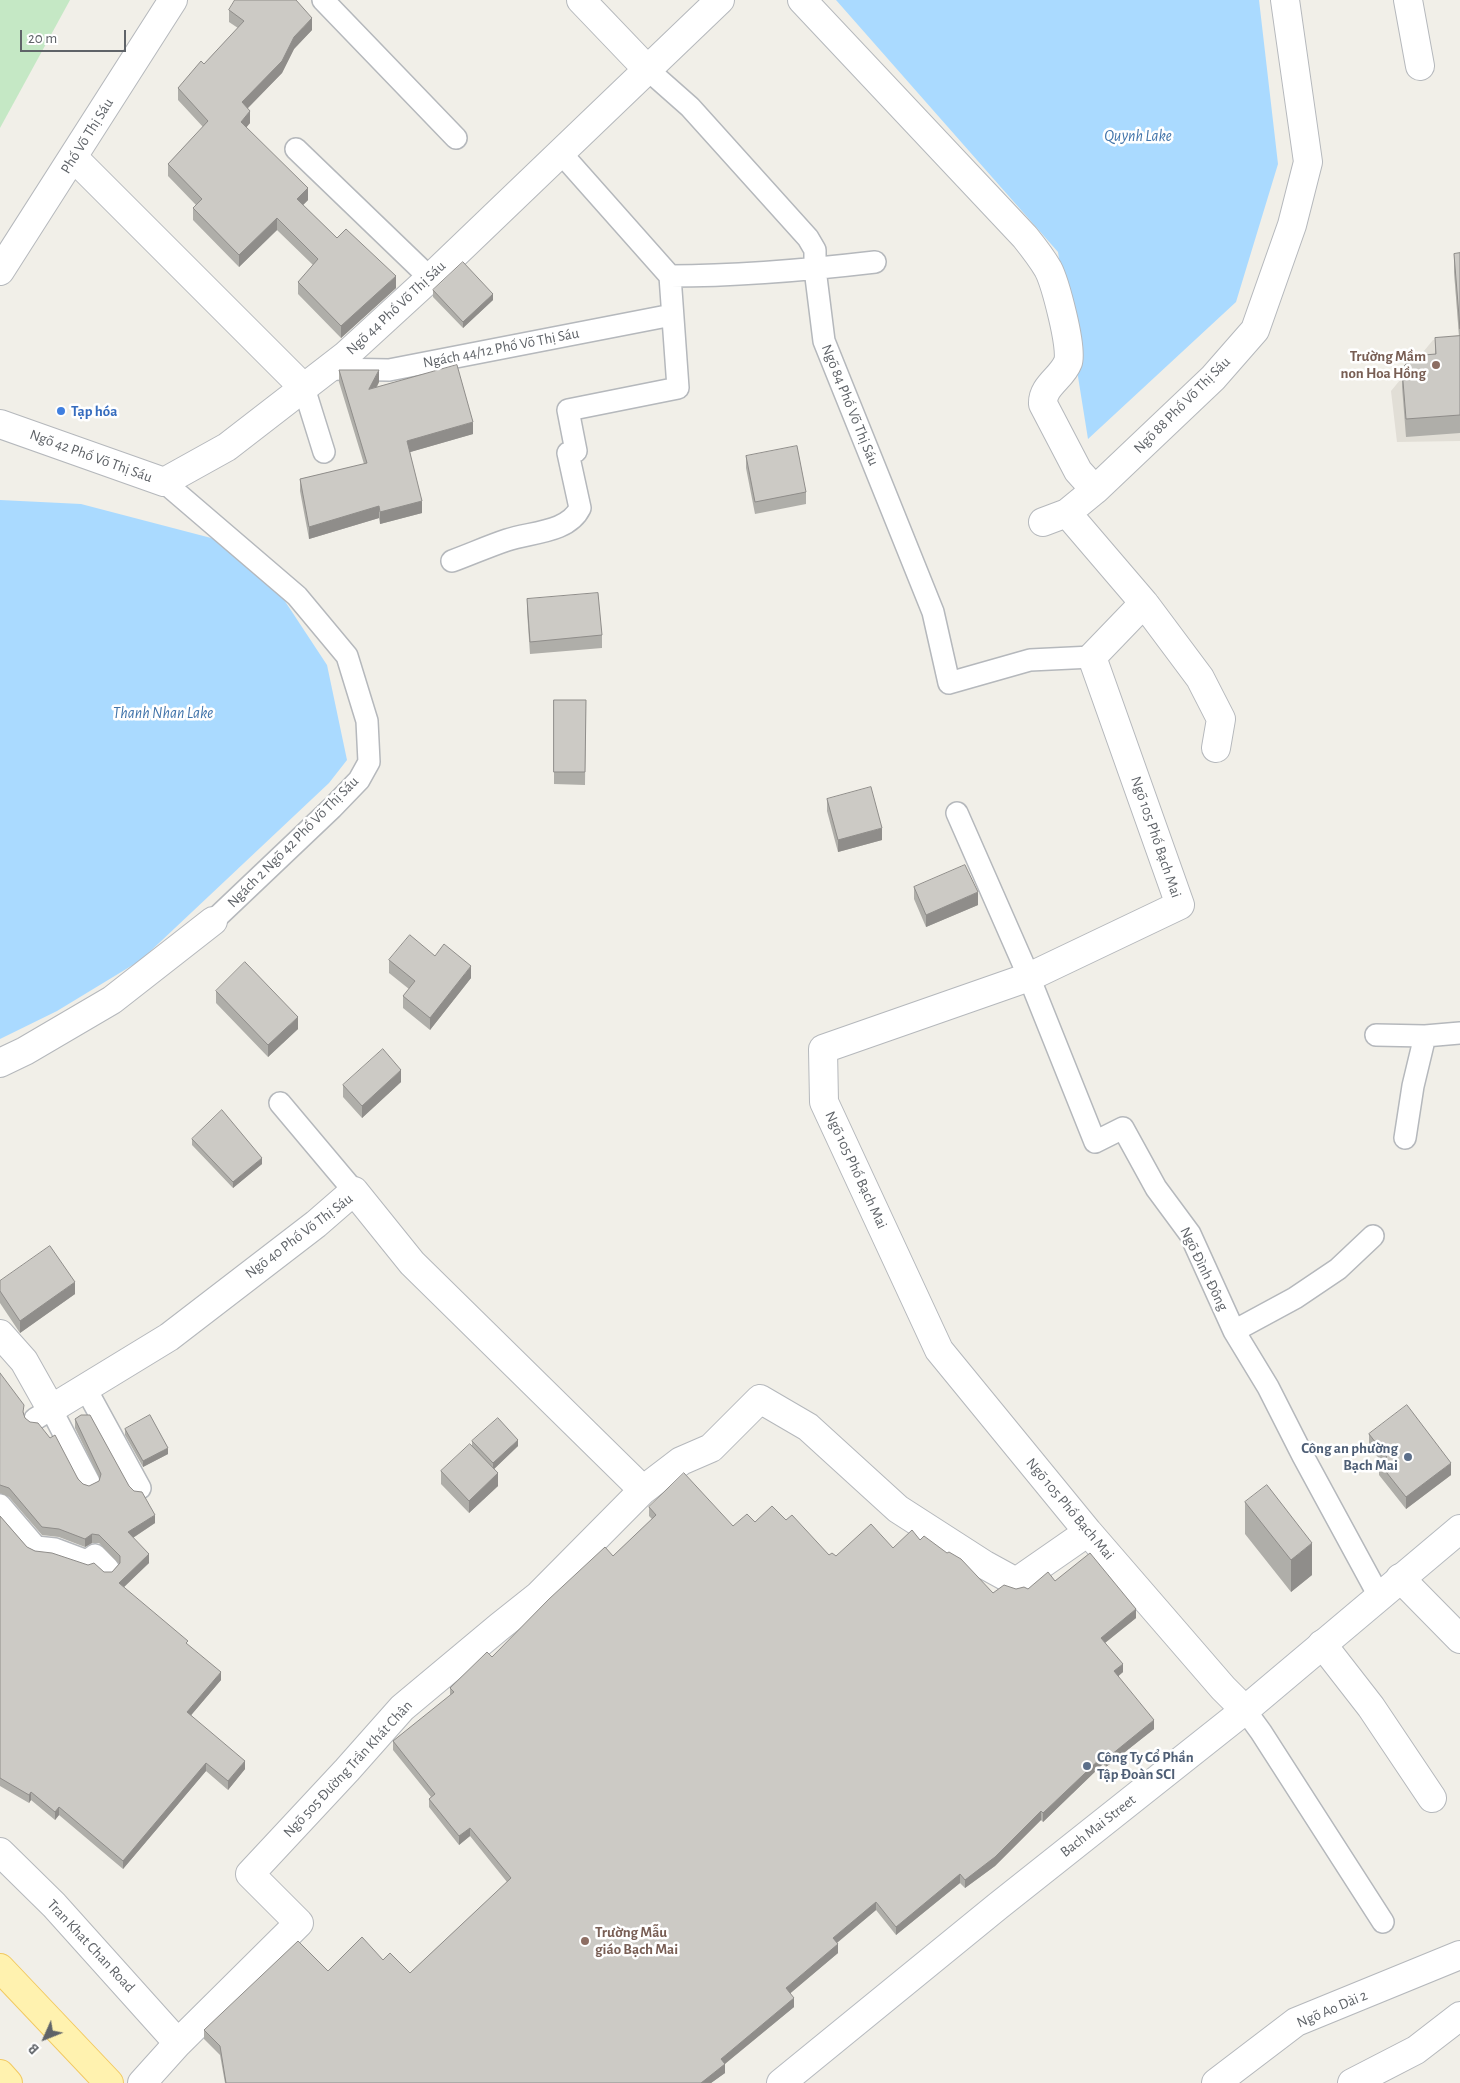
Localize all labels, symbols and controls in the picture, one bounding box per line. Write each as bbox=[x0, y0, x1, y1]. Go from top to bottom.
scale bar bbox=[22, 20, 129, 52]
text: 20 m bbox=[28, 31, 57, 46]
street label: Phố Võ Thị Sáu bbox=[57, 95, 117, 177]
water label: Quynh Lake bbox=[1104, 126, 1172, 146]
street label: Ngõ 44 Phố Võ Thị Sáu bbox=[343, 257, 449, 359]
street label: Ngách 44/12 Phố Võ Thị Sáu bbox=[421, 324, 581, 372]
street label: Ngõ 84 Phố Võ Thị Sáu bbox=[817, 342, 883, 468]
place label: Trường Mầm non Hoa Hồng bbox=[1341, 347, 1426, 382]
street label: Ngõ 88 Phố Võ Thị Sáu bbox=[1130, 353, 1234, 457]
marker: Trường Mầm non Hoa Hồng bbox=[1430, 359, 1442, 371]
place label: Tạp hóa bbox=[71, 402, 117, 420]
marker: Tạp hóa bbox=[55, 405, 67, 417]
street label: Ngõ 42 Phố Võ Thị Sáu bbox=[27, 425, 155, 487]
water label: Thanh Nhan Lake bbox=[113, 703, 213, 723]
street label: Ngách 2 Ngõ 42 Phố Võ Thị Sáu bbox=[224, 773, 362, 911]
street label: Ngõ 105 Phố Bạch Mai bbox=[1127, 774, 1185, 900]
street label: Ngõ 105 Phố Bạch Mai bbox=[821, 1108, 891, 1232]
street label: Ngõ 40 Phố Võ Thị Sáu bbox=[242, 1190, 356, 1282]
street label: Ngõ Đình Đông bbox=[1176, 1224, 1232, 1314]
place label: Công an phường Bạch Mai bbox=[1301, 1439, 1398, 1474]
marker: Công an phường Bạch Mai bbox=[1402, 1451, 1414, 1463]
street label: Ngõ 105 Phố Bạch Mai bbox=[1022, 1454, 1118, 1564]
street label: Ngõ 505 Đường Trần Khát Chân bbox=[280, 1697, 416, 1841]
place label: Công Ty Cổ Phần Tập Đoàn SCI bbox=[1097, 1748, 1194, 1783]
marker: Công Ty Cổ Phần Tập Đoàn SCI bbox=[1081, 1760, 1093, 1772]
street label: Bach Mai Street bbox=[1057, 1791, 1139, 1861]
street label: Tran Khat Chan Road bbox=[43, 1896, 139, 1996]
place label: Trường Mẫu giáo Bạch Mai bbox=[595, 1923, 678, 1958]
marker: Trường Mẫu giáo Bạch Mai bbox=[579, 1935, 591, 1947]
street label: Ngõ Ao Dài 2 bbox=[1294, 1986, 1370, 2032]
north arrow bbox=[20, 2013, 70, 2063]
text: B bbox=[26, 2041, 42, 2056]

